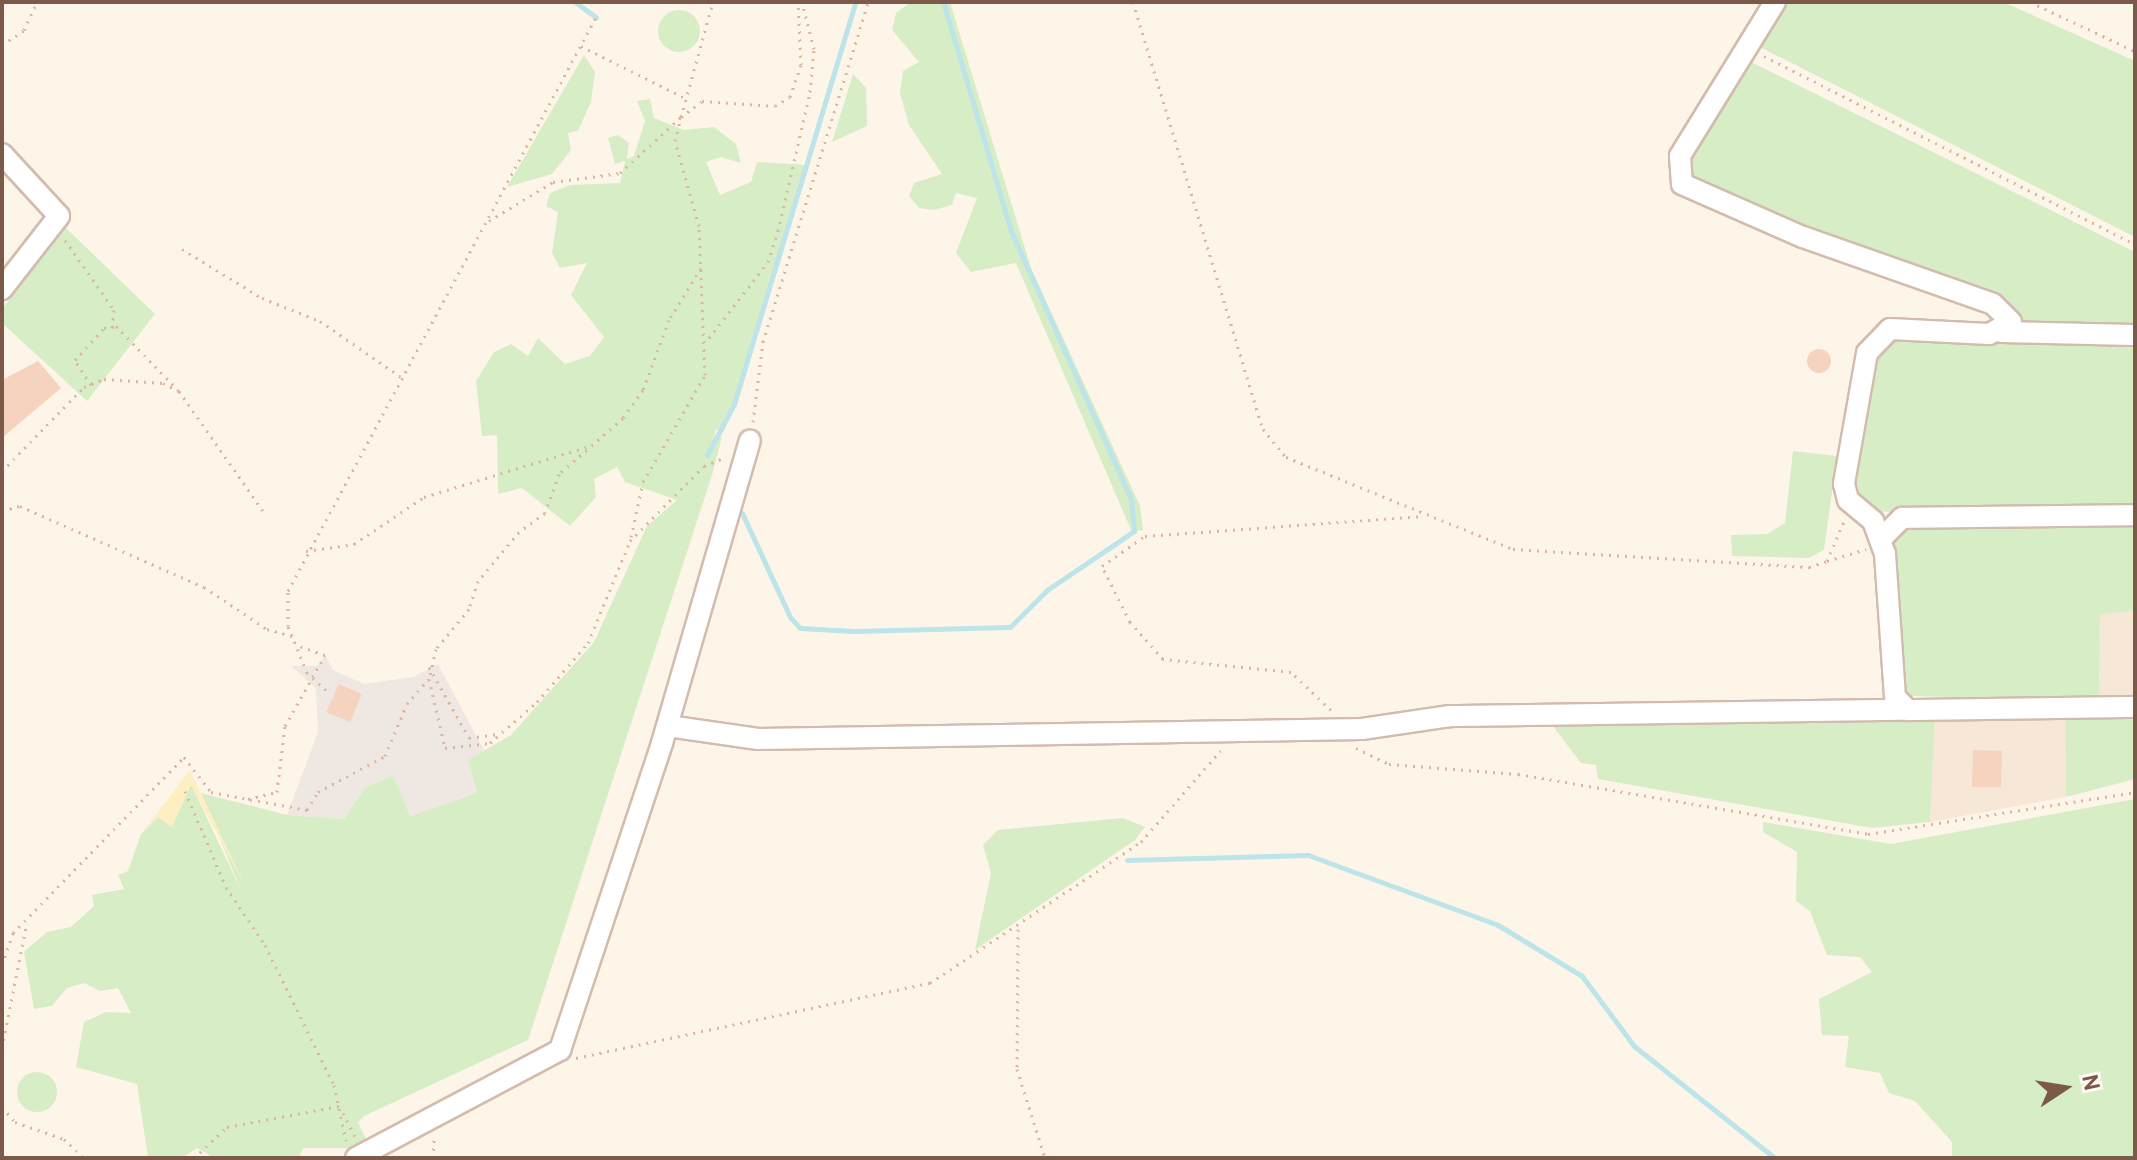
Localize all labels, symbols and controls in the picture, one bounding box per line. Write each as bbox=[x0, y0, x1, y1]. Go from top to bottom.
north arrow bbox=[2025, 1048, 2105, 1128]
text: N bbox=[2074, 1072, 2104, 1093]

